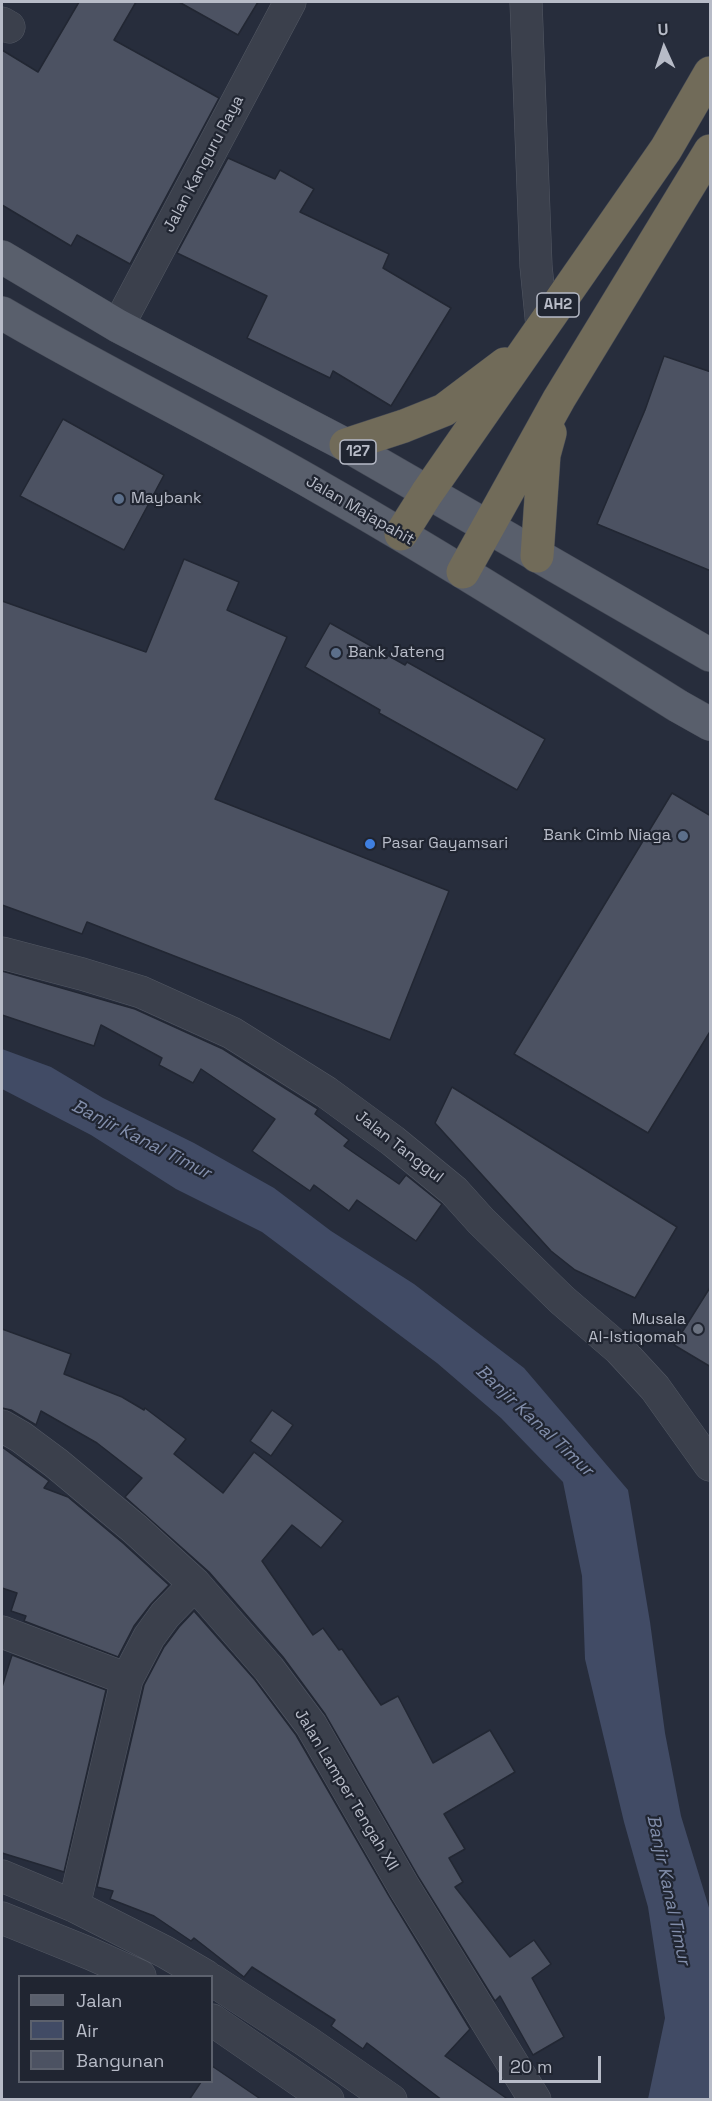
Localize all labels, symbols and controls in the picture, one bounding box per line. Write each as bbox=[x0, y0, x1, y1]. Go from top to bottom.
north arrow bbox=[634, 18, 694, 78]
text: U bbox=[657, 19, 669, 40]
street label: Jalan Kanguru Raya bbox=[160, 92, 248, 236]
road number: AH2 bbox=[537, 293, 579, 317]
road number: 127 bbox=[340, 440, 376, 464]
street label: Jalan Majapahit bbox=[302, 472, 418, 550]
place label: Maybank bbox=[131, 489, 202, 509]
marker: Maybank bbox=[112, 492, 126, 506]
place label: Bank Jateng bbox=[348, 643, 445, 663]
marker: Bank Jateng bbox=[329, 646, 343, 660]
place label: Bank Cimb Niaga bbox=[543, 826, 671, 846]
marker: Bank Cimb Niaga bbox=[676, 829, 690, 843]
place label: Pasar Gayamsari bbox=[382, 834, 508, 854]
marker: Pasar Gayamsari bbox=[363, 837, 377, 851]
water label: Banjir Kanal Timur bbox=[68, 1096, 214, 1184]
street label: Jalan Tanggul bbox=[351, 1107, 447, 1187]
place label: Musala Al-Istiqomah bbox=[588, 1310, 686, 1348]
marker: Musala Al-Istiqomah bbox=[691, 1322, 705, 1336]
water label: Banjir Kanal Timur bbox=[471, 1361, 597, 1481]
street label: Jalan Lamper Tengah XII bbox=[290, 1706, 402, 1874]
water label: Banjir Kanal Timur bbox=[642, 1813, 694, 1967]
legend bbox=[18, 1975, 213, 2083]
text: Jalan bbox=[76, 1989, 122, 2012]
text: Air bbox=[76, 2019, 99, 2042]
scale bar bbox=[502, 2044, 604, 2082]
text: Bangunan bbox=[76, 2049, 164, 2072]
text: 20 m bbox=[510, 2055, 553, 2078]

